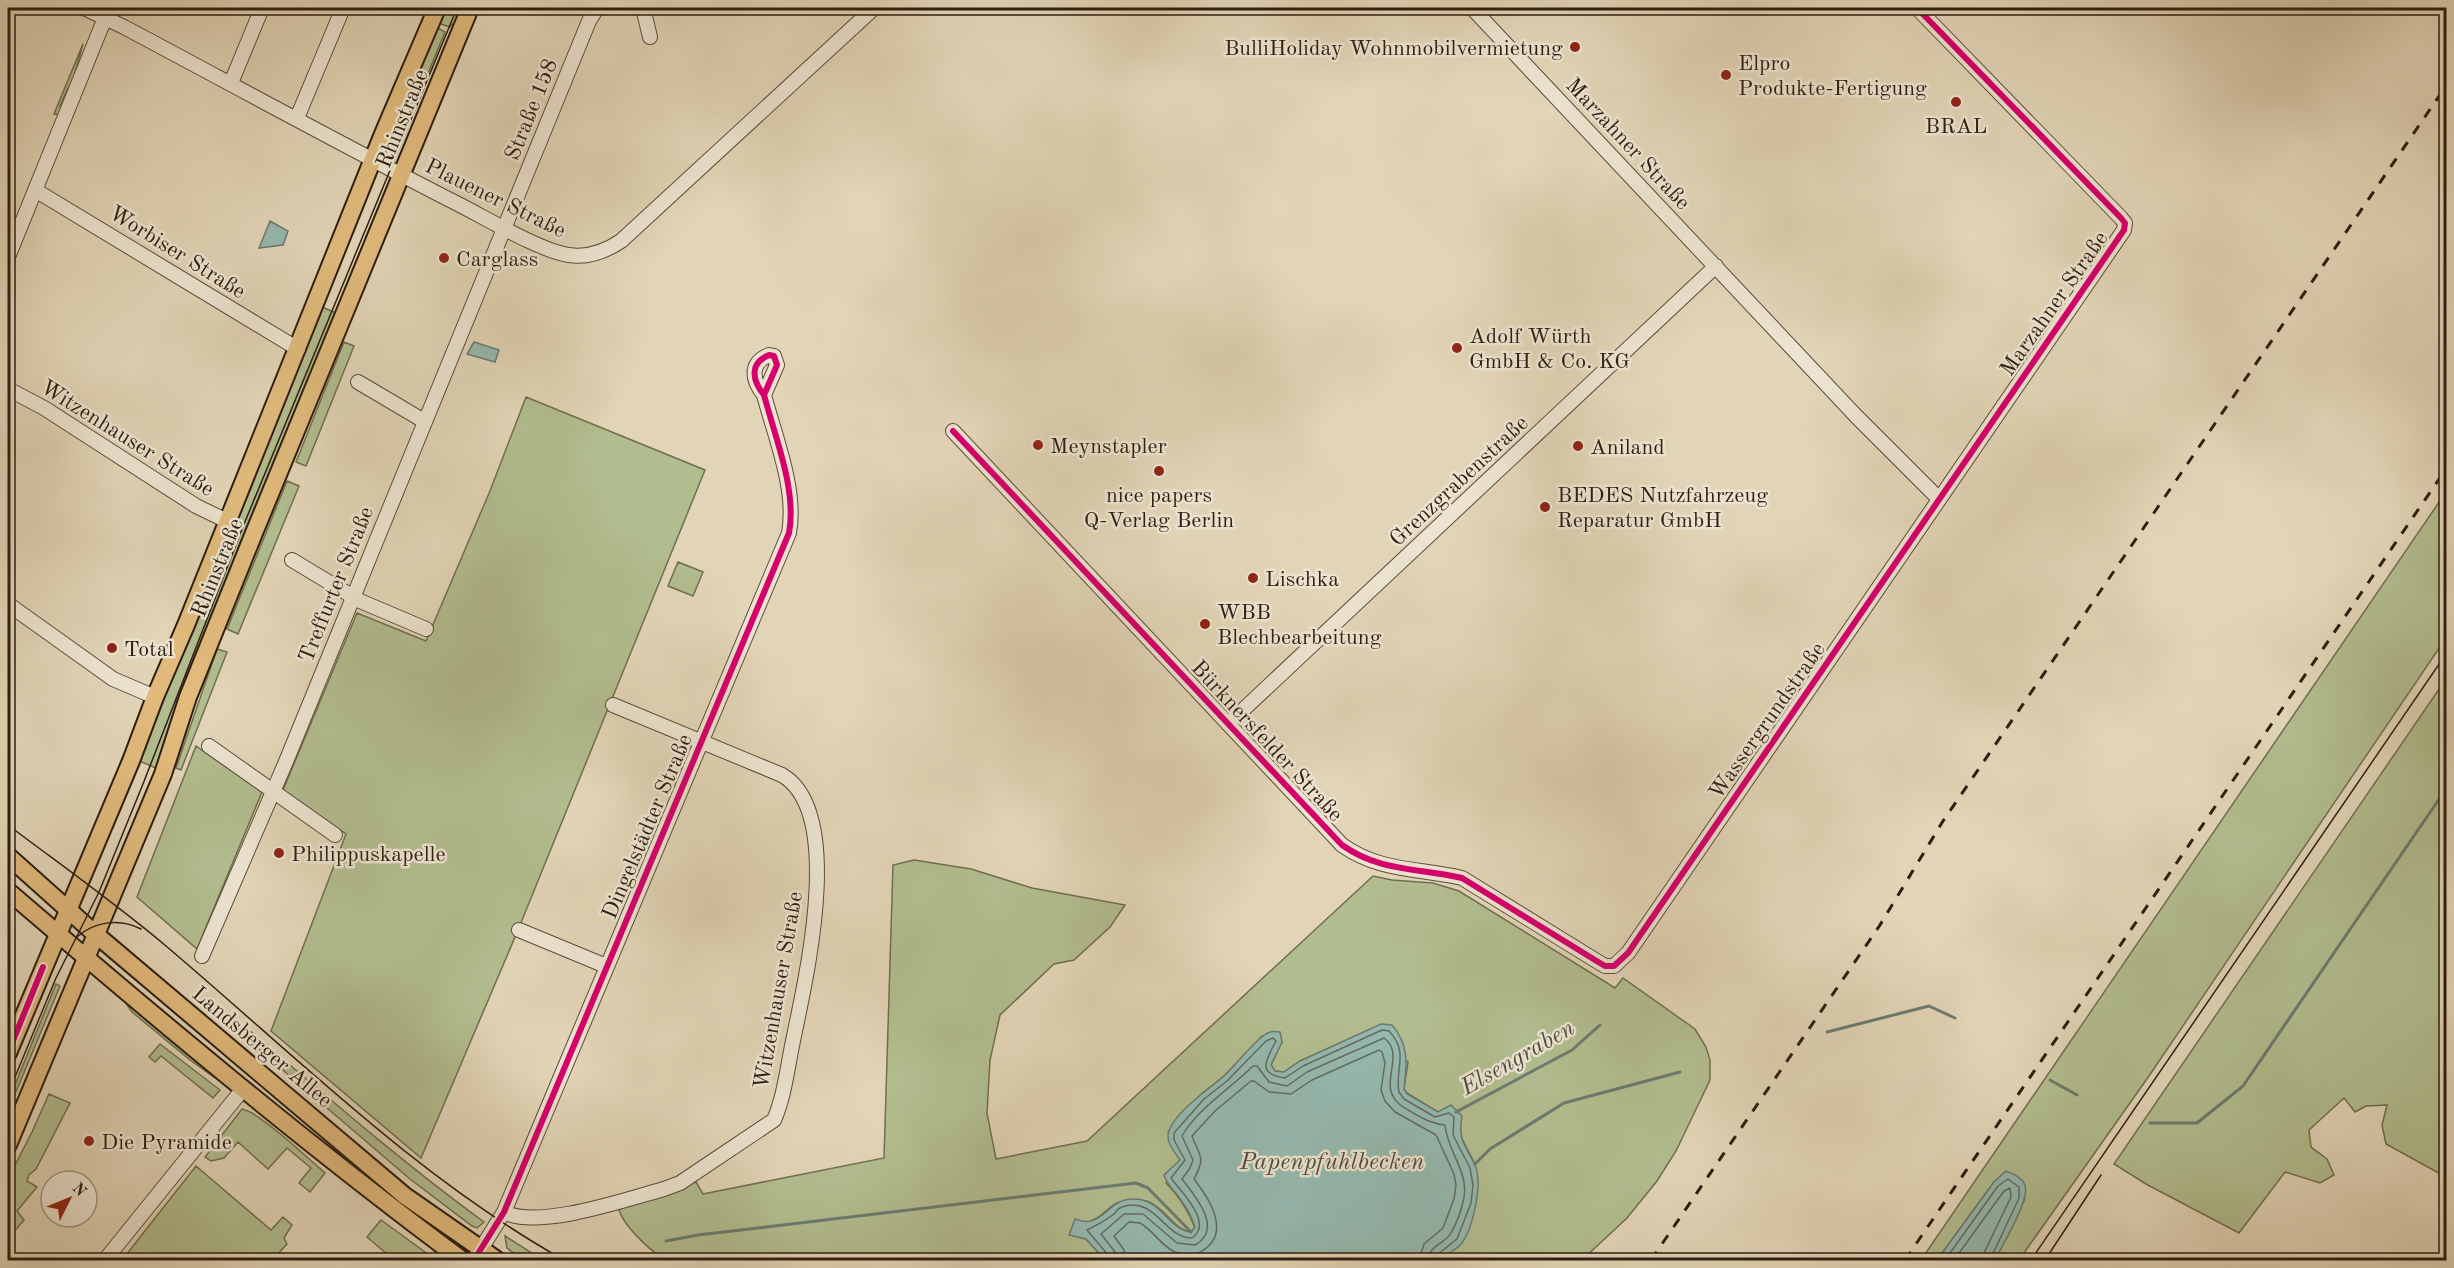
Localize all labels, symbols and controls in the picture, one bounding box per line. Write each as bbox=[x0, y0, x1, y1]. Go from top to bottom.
place label: BulliHoliday Wohnmobilvermietung bbox=[1224, 38, 1563, 60]
marker: BulliHoliday Wohnmobilvermietung bbox=[1568, 40, 1582, 54]
place label: Elpro Produkte-Fertigung bbox=[1738, 53, 1927, 100]
street label: Straße 158 bbox=[502, 56, 562, 164]
street label: Rhinstraße bbox=[373, 66, 433, 171]
marker: Elpro Produkte-Fertigung bbox=[1719, 68, 1733, 82]
street label: Marzahner Straße bbox=[1561, 74, 1694, 214]
marker: BRAL bbox=[1949, 95, 1963, 109]
place label: BRAL bbox=[1925, 116, 1987, 138]
street label: Plauener Straße bbox=[421, 155, 569, 242]
street label: Worbiser Straße bbox=[105, 202, 249, 303]
street label: Marzahner Straße bbox=[1997, 228, 2113, 380]
place label: Carglass bbox=[456, 249, 538, 271]
marker: Carglass bbox=[437, 251, 451, 265]
place label: Adolf Würth GmbH & Co. KG bbox=[1469, 326, 1630, 373]
marker: Adolf Würth GmbH & Co. KG bbox=[1450, 341, 1464, 355]
street label: Witzenhauser Straße bbox=[36, 376, 218, 501]
street label: Grenzgrabenstraße bbox=[1386, 412, 1533, 551]
place label: Meynstapler bbox=[1050, 436, 1167, 458]
place label: Aniland bbox=[1590, 437, 1665, 459]
marker: Meynstapler bbox=[1031, 438, 1045, 452]
marker: Aniland bbox=[1571, 439, 1585, 453]
marker: nice papers Q-Verlag Berlin bbox=[1152, 464, 1166, 478]
place label: nice papers Q-Verlag Berlin bbox=[1084, 485, 1234, 532]
place label: BEDES Nutzfahrzeug Reparatur GmbH bbox=[1557, 485, 1768, 532]
marker: BEDES Nutzfahrzeug Reparatur GmbH bbox=[1538, 500, 1552, 514]
street label: Treffurter Straße bbox=[296, 504, 378, 666]
street label: Rhinstraße bbox=[188, 515, 248, 620]
place label: Lischka bbox=[1265, 569, 1339, 591]
marker: Lischka bbox=[1246, 571, 1260, 585]
place label: WBB Blechbearbeitung bbox=[1217, 602, 1382, 649]
marker: WBB Blechbearbeitung bbox=[1198, 617, 1212, 631]
place label: Total bbox=[124, 639, 174, 661]
street label: Wassergrundstraße bbox=[1705, 639, 1830, 804]
marker: Total bbox=[105, 641, 119, 655]
street label: Bürknersfelder Straße bbox=[1187, 657, 1347, 826]
street label: Dingelstädter Straße bbox=[599, 731, 697, 922]
place label: Philippuskapelle bbox=[291, 844, 446, 866]
marker: Philippuskapelle bbox=[272, 846, 286, 860]
street label: Witzenhauser Straße bbox=[751, 890, 807, 1091]
street label: Landsberger Allee bbox=[188, 983, 336, 1112]
water label: Elsengraben bbox=[1456, 1016, 1579, 1101]
place label: Die Pyramide bbox=[101, 1132, 232, 1154]
marker: Die Pyramide bbox=[82, 1134, 96, 1148]
water label: Papenpfuhlbecken bbox=[1239, 1151, 1425, 1175]
north arrow bbox=[39, 1169, 99, 1229]
text: N bbox=[68, 1180, 89, 1201]

